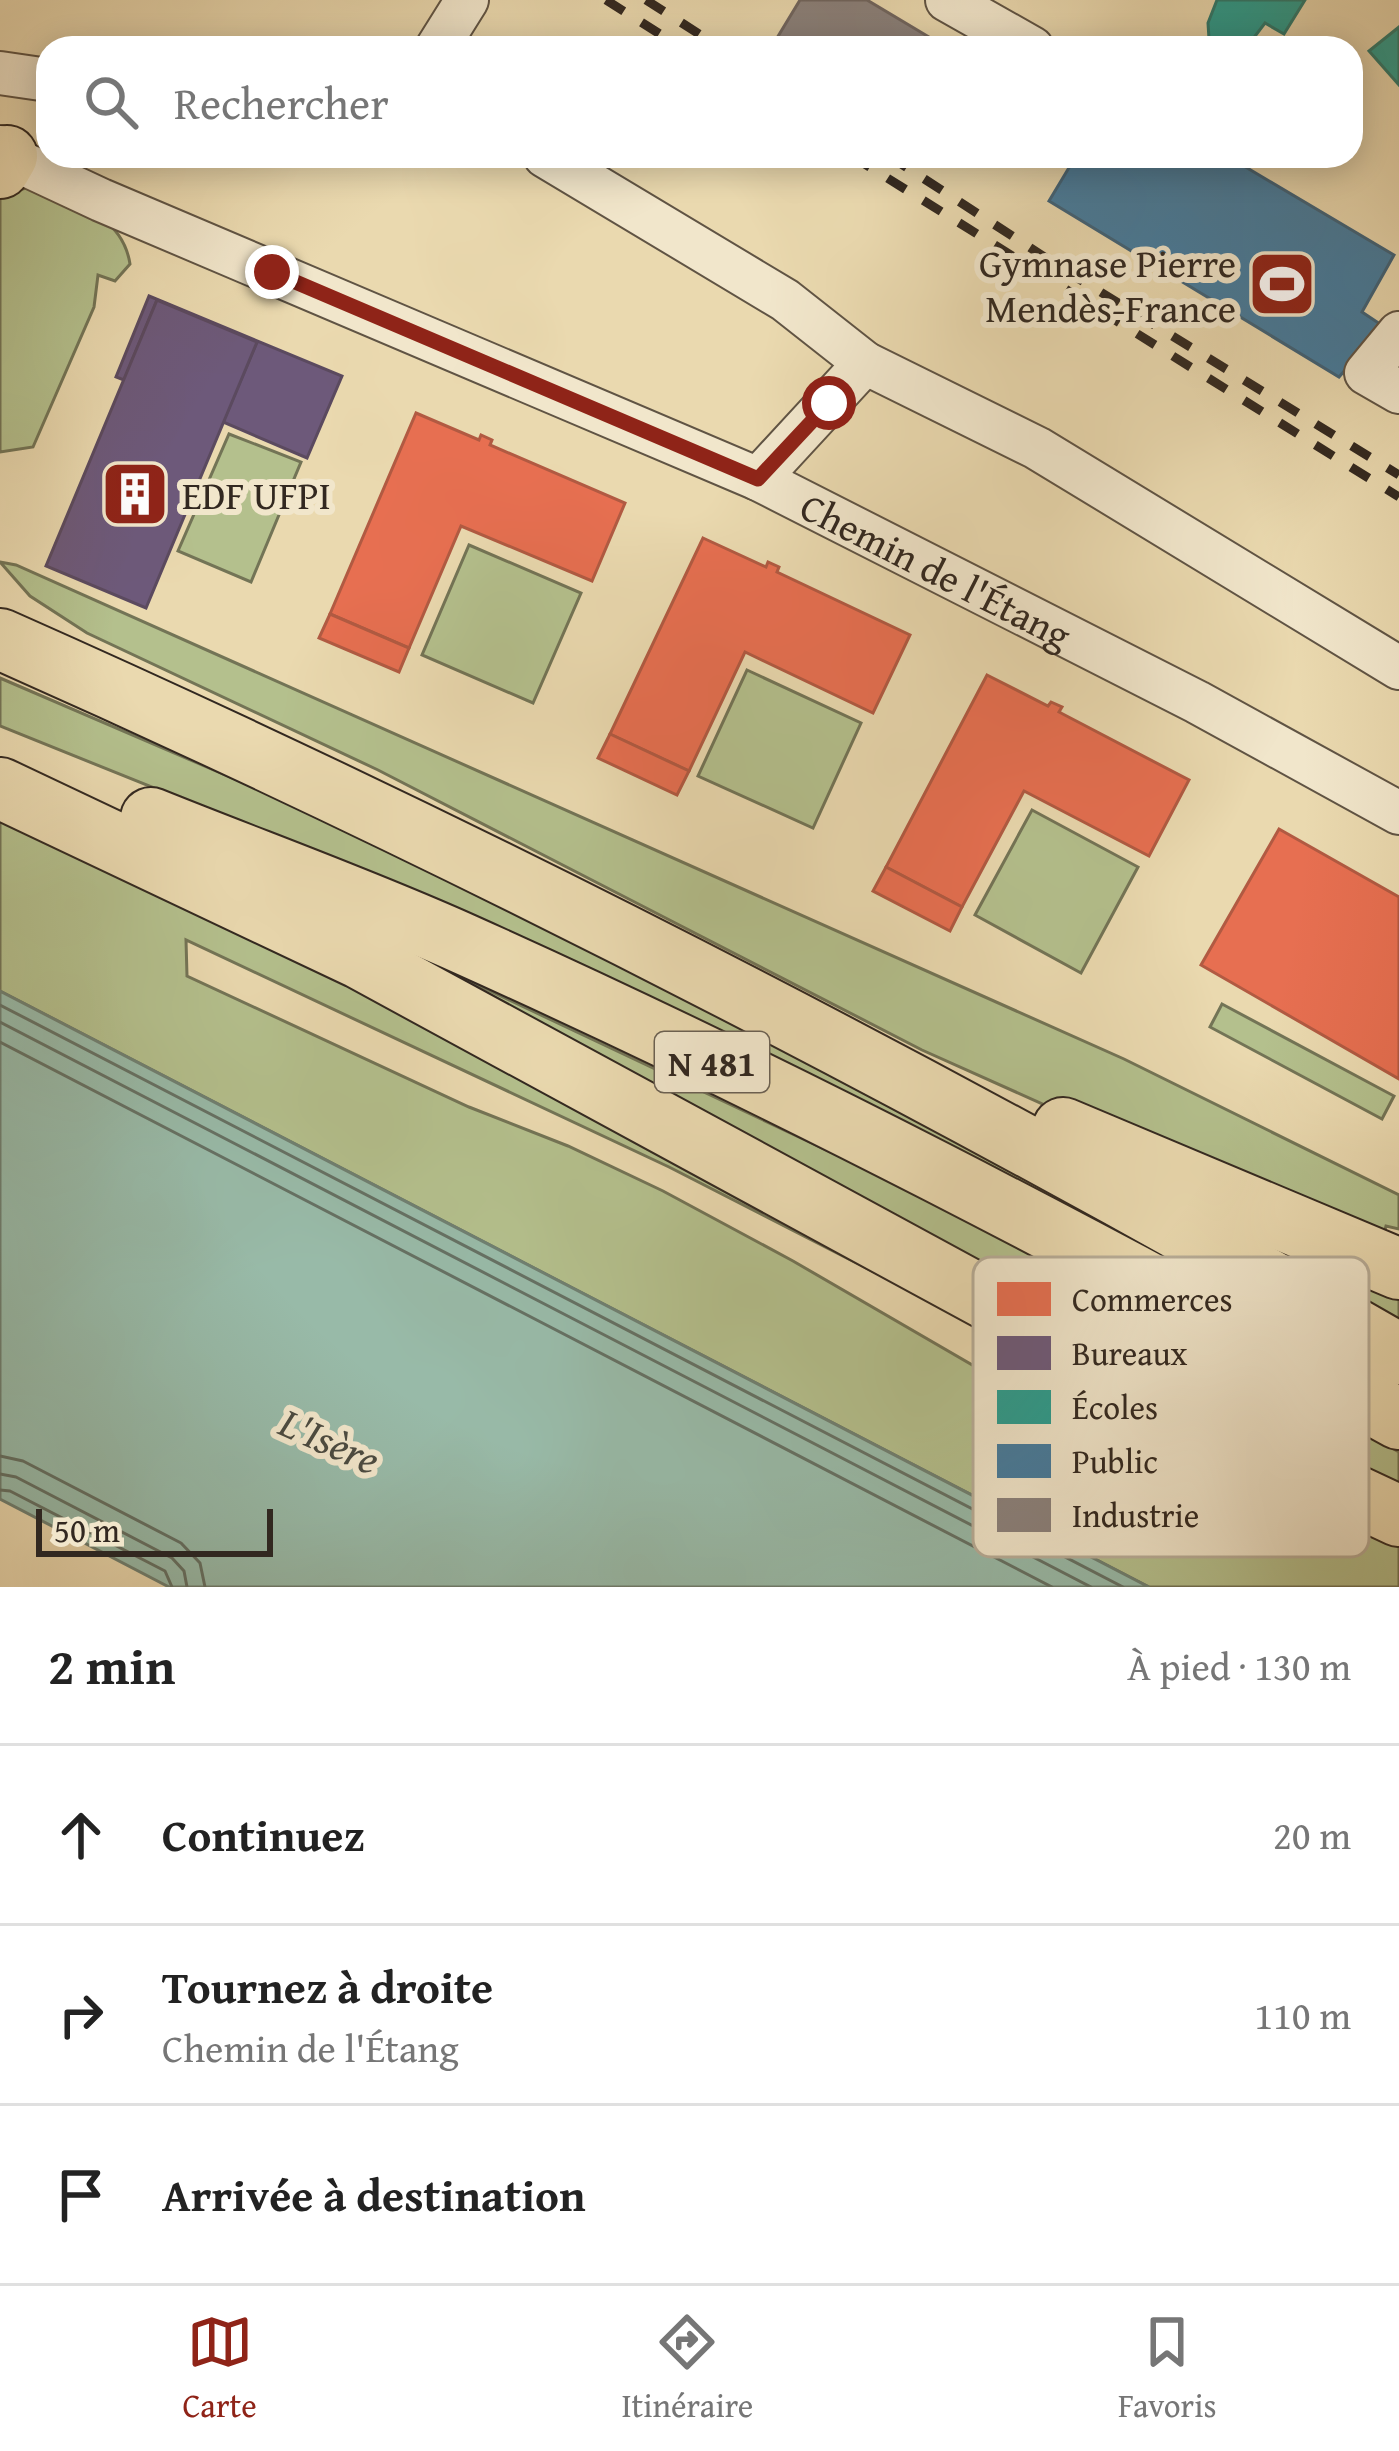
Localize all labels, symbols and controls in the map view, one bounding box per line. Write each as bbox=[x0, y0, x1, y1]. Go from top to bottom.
search box bbox=[36, 36, 1363, 168]
icon: search bbox=[78, 69, 144, 135]
text: Rechercher bbox=[174, 70, 389, 135]
place label: Gymnase Pierre Mendès-France bbox=[979, 234, 1236, 336]
route end bbox=[245, 245, 299, 299]
sports icon: Gymnase Pierre Mendès-France bbox=[1247, 249, 1317, 319]
route start bbox=[802, 376, 856, 430]
building icon: EDF UFPI bbox=[100, 459, 170, 529]
place label: EDF UFPI bbox=[182, 466, 331, 523]
street label: Chemin de l'Étang bbox=[791, 477, 1082, 662]
road number: N 481 bbox=[655, 1032, 769, 1092]
legend bbox=[973, 1257, 1369, 1557]
text: Commerces bbox=[1072, 1275, 1233, 1323]
text: Bureaux bbox=[1072, 1329, 1188, 1377]
text: Écoles bbox=[1072, 1383, 1158, 1431]
water label: L'Isère bbox=[269, 1391, 390, 1489]
text: Public bbox=[1072, 1437, 1158, 1485]
text: Industrie bbox=[1072, 1491, 1199, 1539]
scale bar bbox=[36, 1503, 273, 1556]
text: 50 m bbox=[54, 1506, 120, 1554]
text: 2 min bbox=[48, 1628, 175, 1703]
text: À pied · 130 m bbox=[1127, 1637, 1351, 1694]
icon: ahead bbox=[48, 1802, 114, 1868]
text: Continuez bbox=[162, 1802, 365, 1867]
text: 20 m bbox=[1273, 1806, 1351, 1863]
text: Tournez à droite bbox=[162, 1954, 493, 2019]
icon: right bbox=[48, 1982, 114, 2048]
text: 110 m bbox=[1254, 1986, 1351, 2043]
text: Chemin de l'Étang bbox=[162, 2019, 459, 2076]
icon: arrive bbox=[48, 2162, 114, 2228]
text: Arrivée à destination bbox=[162, 2162, 586, 2227]
tab: Carte bbox=[182, 2309, 257, 2429]
tab: Itinéraire bbox=[621, 2309, 753, 2429]
tab: Favoris bbox=[1118, 2309, 1217, 2429]

